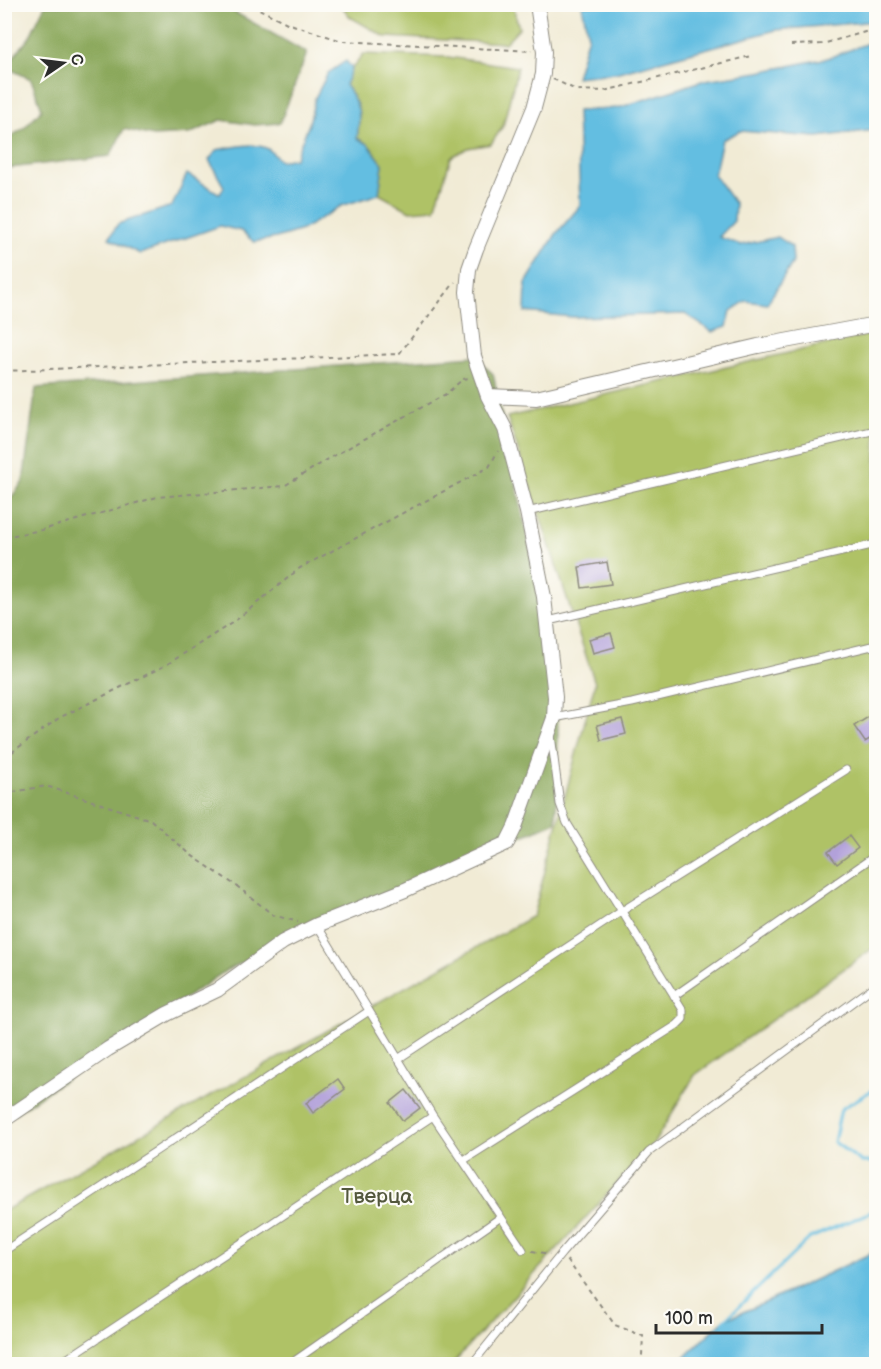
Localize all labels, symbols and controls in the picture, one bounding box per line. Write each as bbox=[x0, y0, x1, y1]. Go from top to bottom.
north arrow bbox=[33, 33, 93, 93]
text: С bbox=[66, 52, 87, 67]
park label: Тверца bbox=[341, 1184, 413, 1209]
scale bar bbox=[656, 1297, 822, 1335]
text: 100 m bbox=[665, 1308, 713, 1329]

